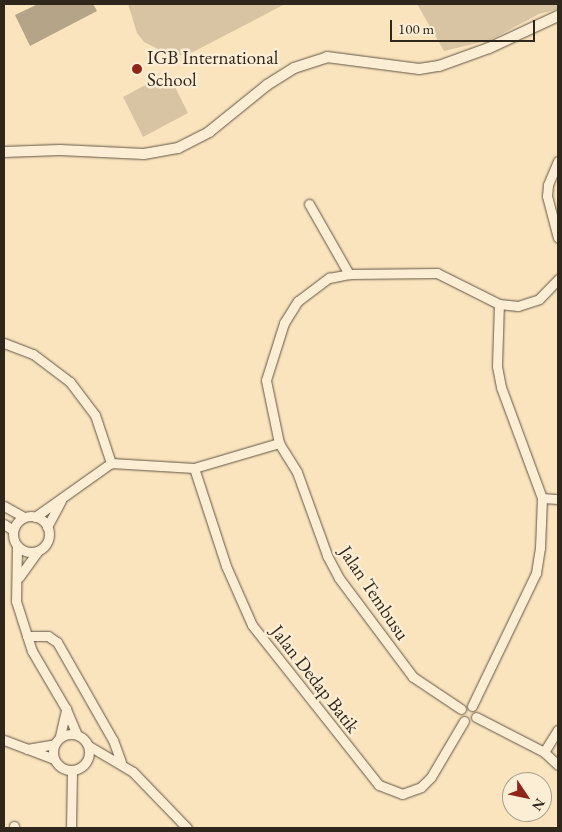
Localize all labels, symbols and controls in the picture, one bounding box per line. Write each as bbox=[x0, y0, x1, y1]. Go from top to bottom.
scale bar bbox=[392, 10, 537, 42]
text: 100 m bbox=[398, 19, 434, 38]
place label: IGB International School bbox=[147, 47, 278, 91]
marker: IGB International School bbox=[131, 63, 143, 75]
street label: Jalan Tembusu bbox=[334, 541, 414, 645]
street label: Jalan Dedap Batik bbox=[266, 620, 364, 738]
north arrow bbox=[502, 772, 552, 822]
text: N bbox=[528, 795, 549, 815]

